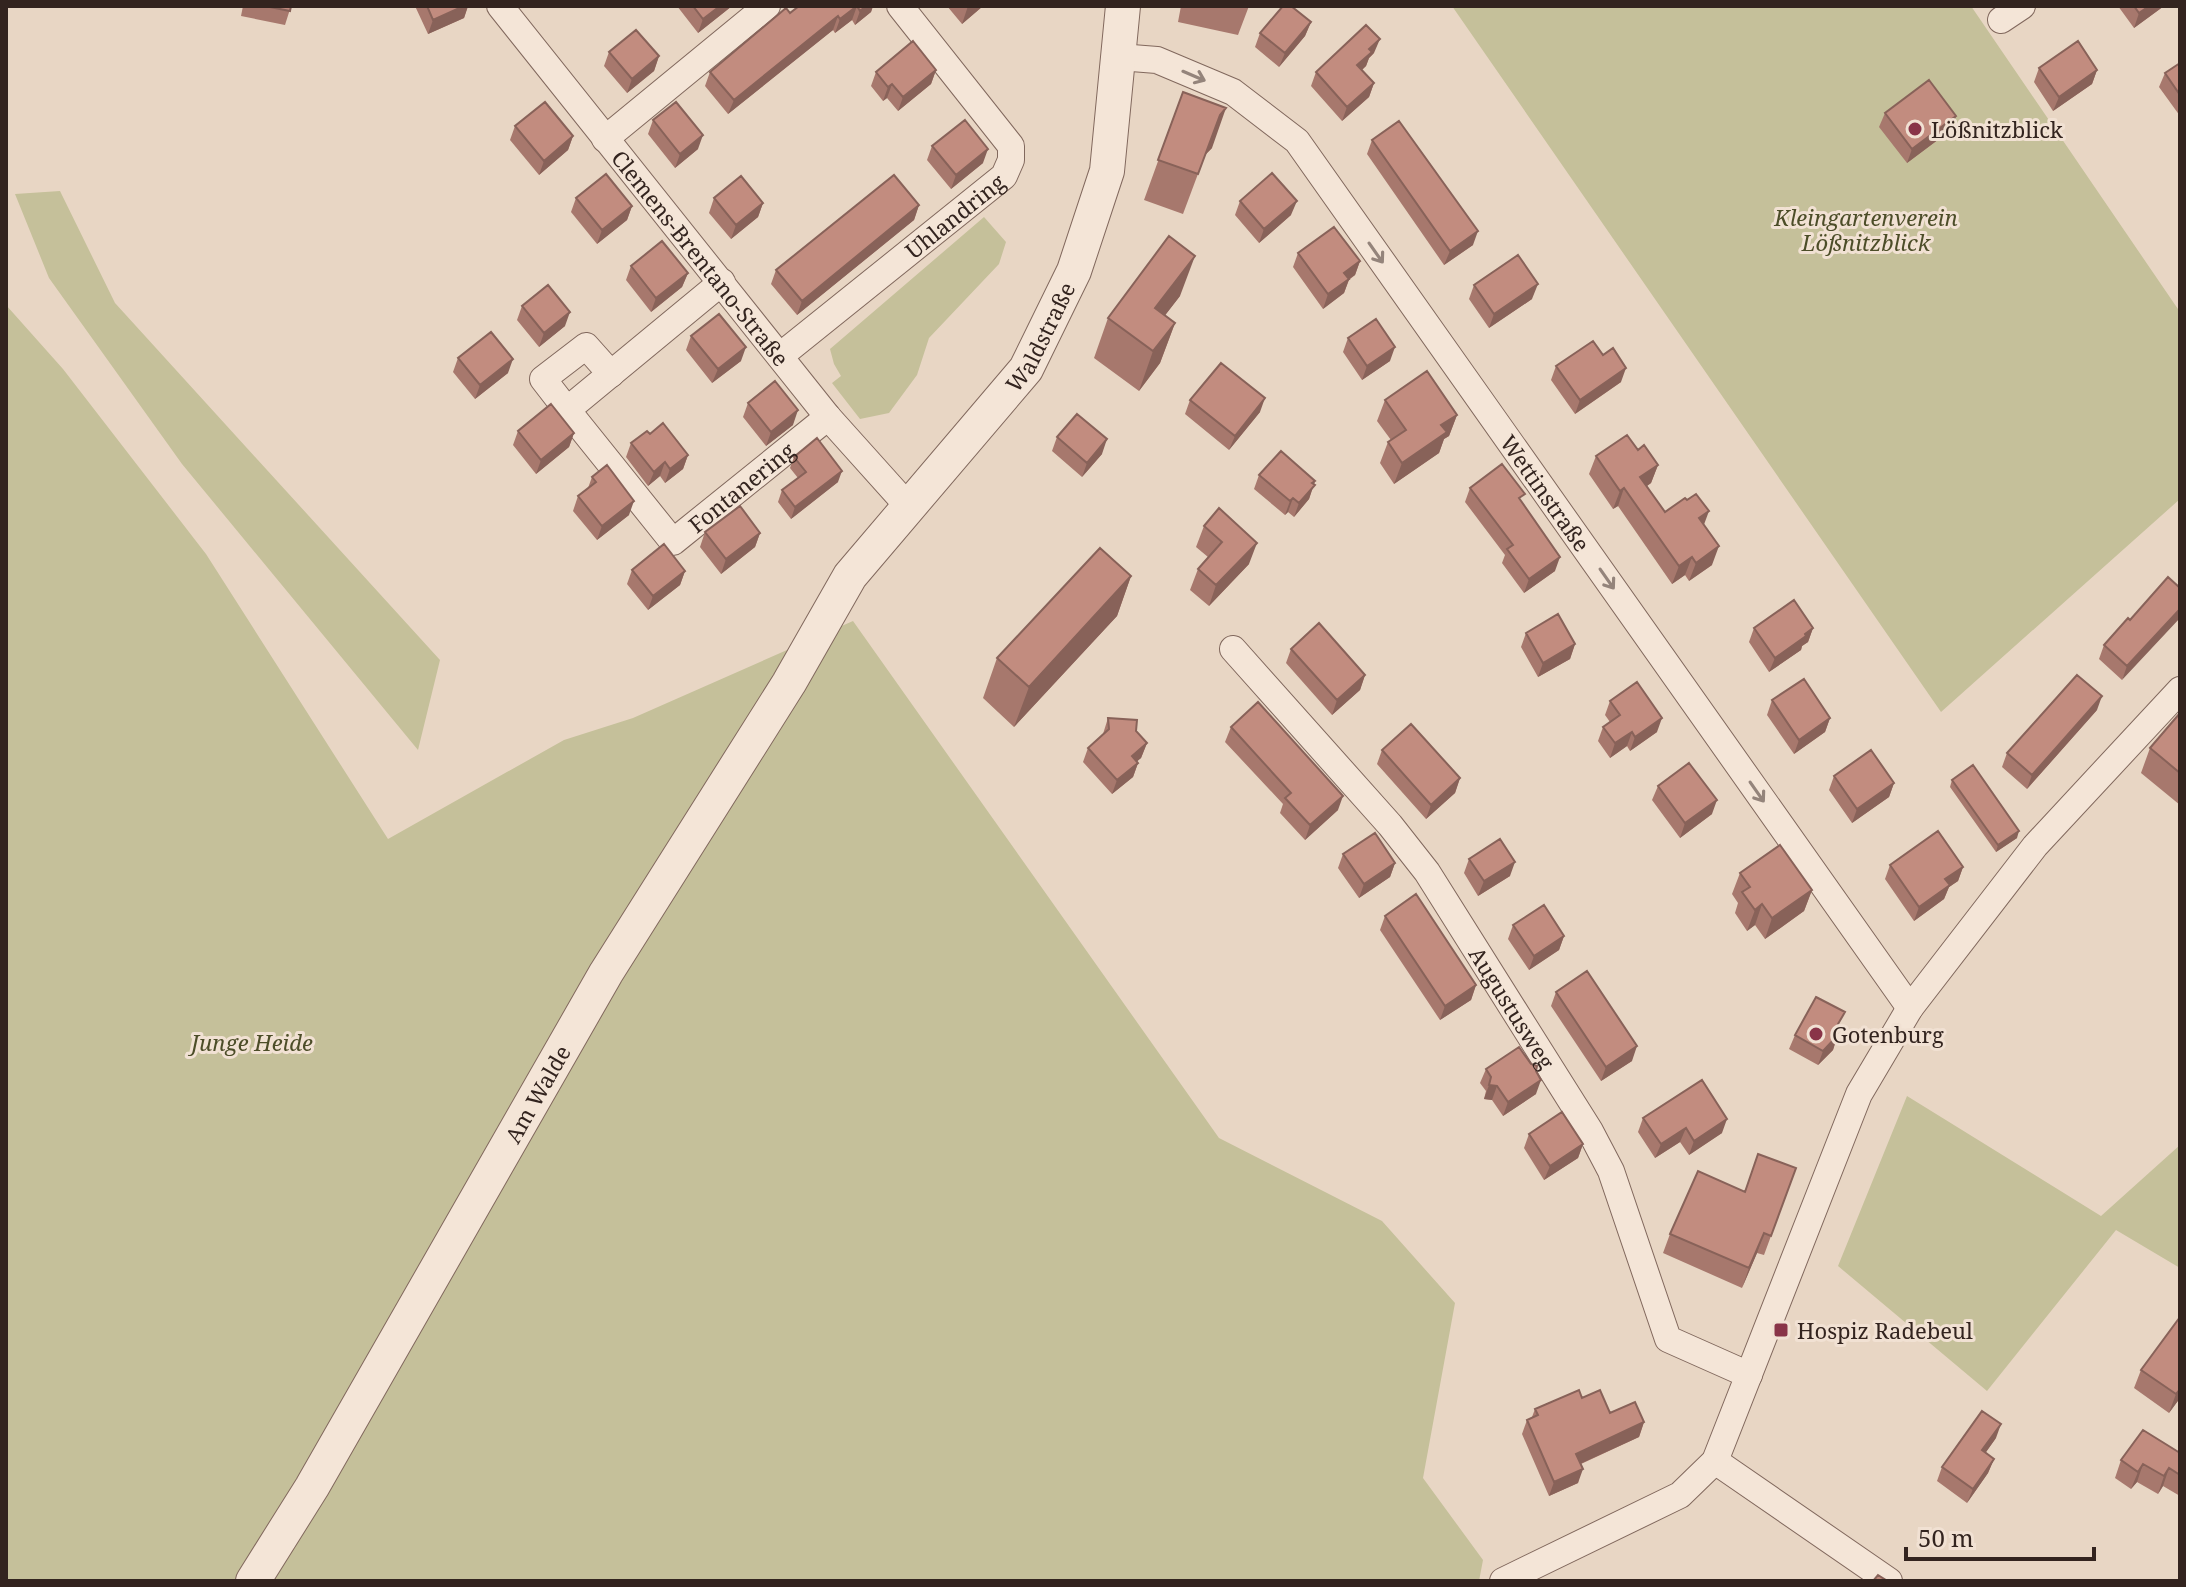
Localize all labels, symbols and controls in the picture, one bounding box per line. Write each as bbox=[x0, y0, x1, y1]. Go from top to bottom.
one-way arrow bbox=[1181, 69, 1206, 84]
place label: Lößnitzblick bbox=[1931, 114, 2063, 144]
marker: Lößnitzblick bbox=[1906, 120, 1924, 138]
street label: Clemens-Brentano-Straße bbox=[605, 143, 796, 372]
street label: Uhlandring bbox=[898, 166, 1011, 265]
park label: Kleingartenverein Lößnitzblick bbox=[1773, 202, 1958, 257]
one-way arrow bbox=[1368, 241, 1384, 263]
street label: Waldstraße bbox=[998, 277, 1081, 398]
street label: Wettinstraße bbox=[1494, 428, 1597, 557]
street label: Fontanering bbox=[682, 435, 801, 539]
one-way arrow bbox=[1599, 568, 1615, 590]
one-way arrow bbox=[1749, 780, 1765, 802]
street label: Augustusweg bbox=[1463, 941, 1562, 1075]
place label: Gotenburg bbox=[1832, 1019, 1944, 1049]
marker: Gotenburg bbox=[1807, 1025, 1825, 1043]
park label: Junge Heide bbox=[187, 1027, 313, 1057]
street label: Am Walde bbox=[497, 1039, 577, 1148]
place label: Hospiz Radebeul bbox=[1797, 1315, 1973, 1345]
marker: Hospiz Radebeul bbox=[1772, 1321, 1790, 1339]
scale bar bbox=[1906, 1511, 2094, 1561]
text: 50 m bbox=[1918, 1521, 1974, 1554]

